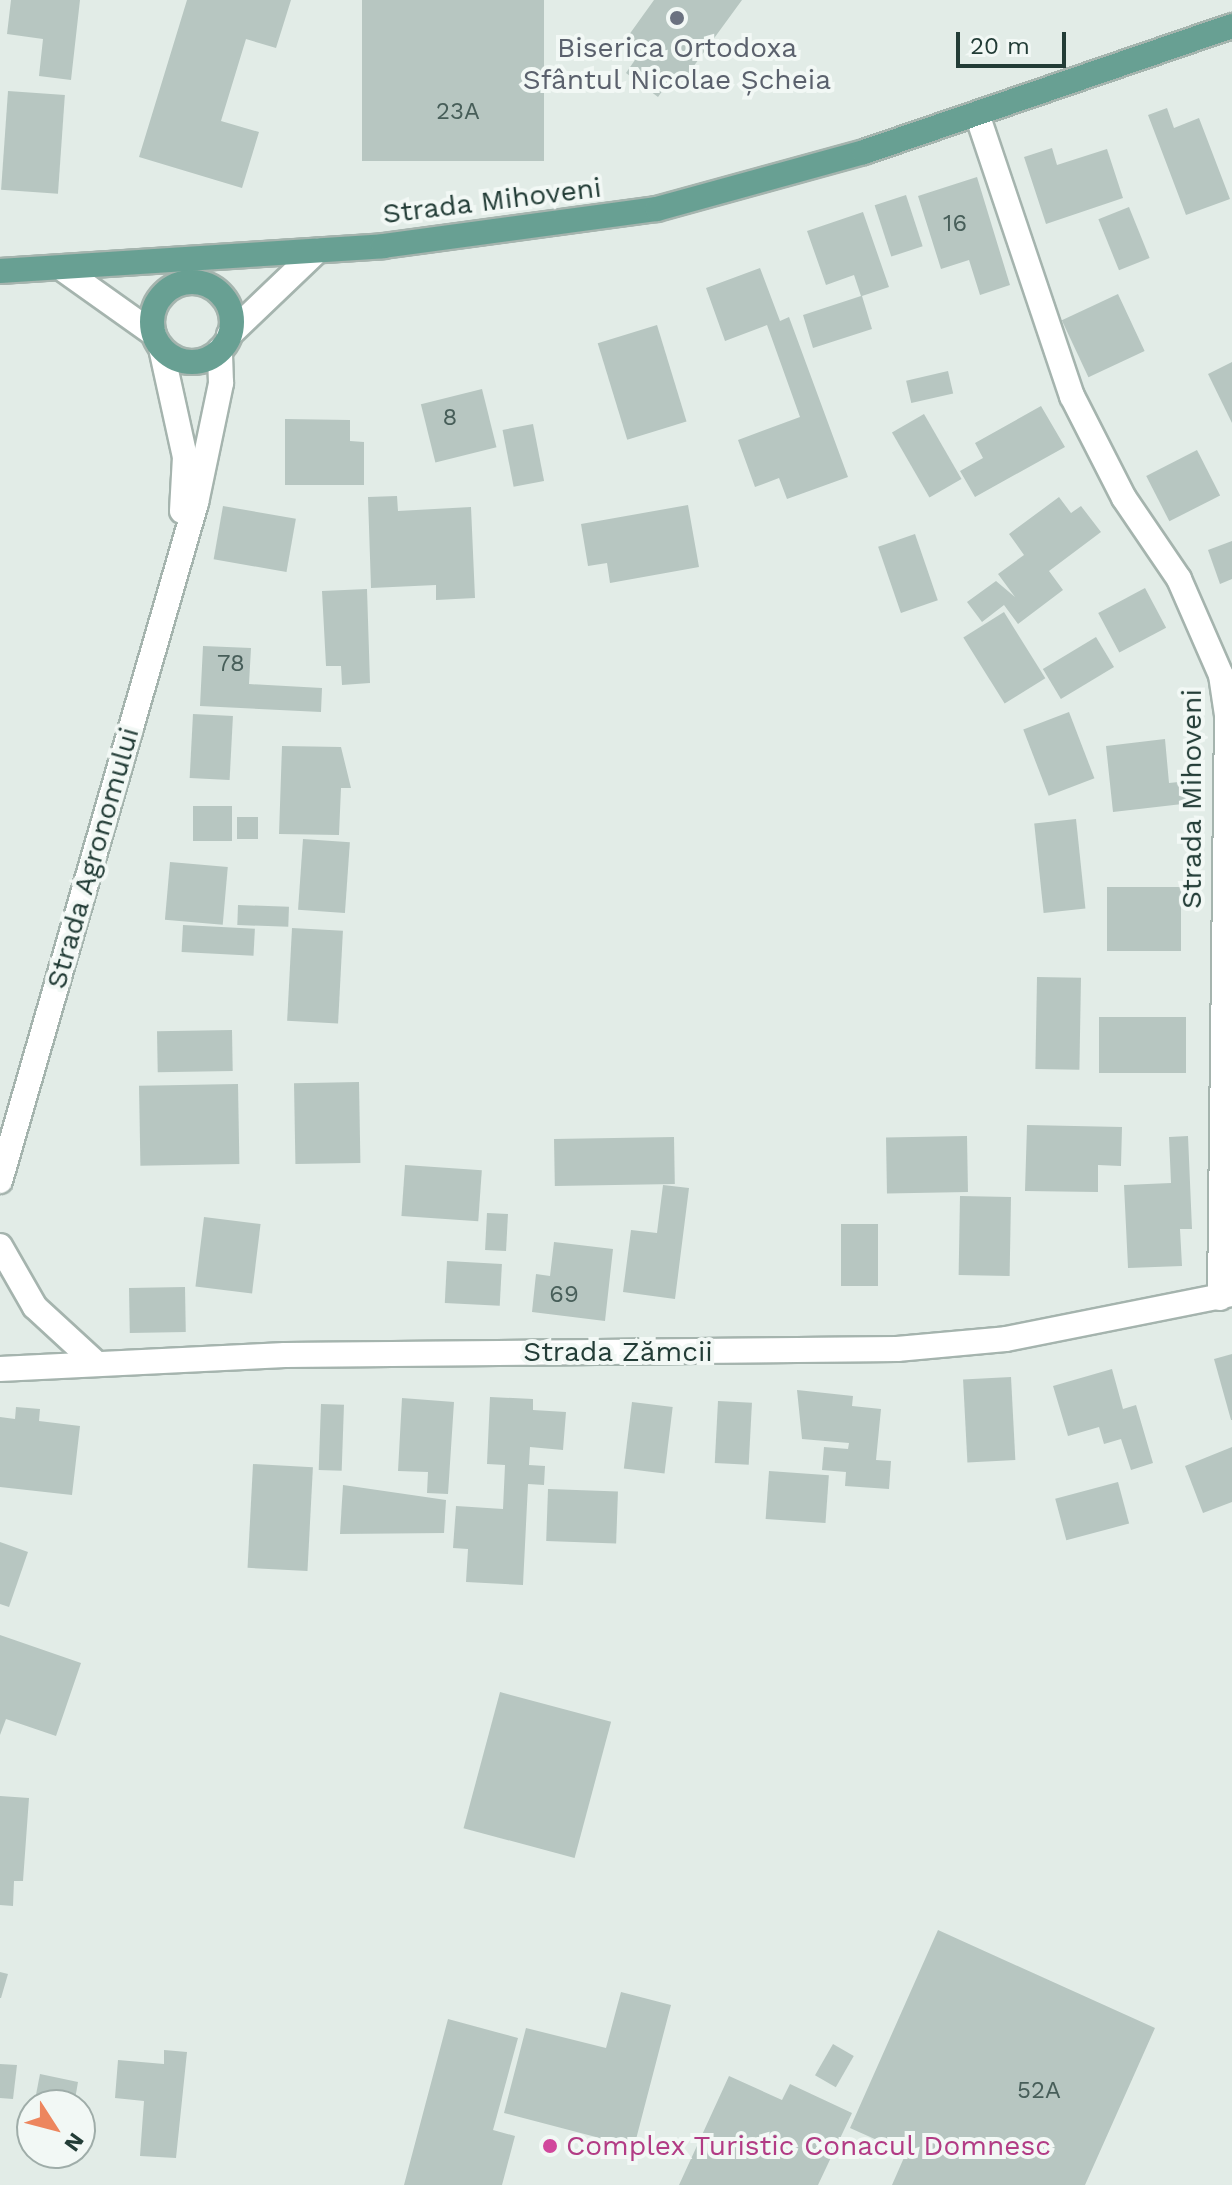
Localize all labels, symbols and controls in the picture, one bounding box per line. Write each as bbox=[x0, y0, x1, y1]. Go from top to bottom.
marker: Biserica Ortodoxa Sfântul Nicolae Șcheia bbox=[668, 9, 686, 27]
scale bar bbox=[960, 16, 1070, 66]
place label: Biserica Ortodoxa Sfântul Nicolae Șcheia bbox=[522, 31, 832, 97]
text: 20 m bbox=[970, 32, 1030, 60]
house number: 23A bbox=[436, 98, 480, 126]
street label: Strada Mihoveni bbox=[381, 171, 603, 231]
house number: 16 bbox=[943, 210, 967, 238]
house number: 8 bbox=[443, 404, 457, 432]
house number: 78 bbox=[217, 650, 245, 678]
street label: Strada Mihoveni bbox=[1175, 689, 1209, 909]
street label: Strada Agronomului bbox=[39, 723, 147, 993]
house number: 69 bbox=[549, 1281, 579, 1309]
street label: Strada Zămcii bbox=[523, 1335, 713, 1369]
house number: 52A bbox=[1017, 2077, 1061, 2105]
north arrow bbox=[16, 2089, 96, 2169]
text: N bbox=[59, 2128, 89, 2156]
place label: Complex Turistic Conacul Domnesc bbox=[566, 2129, 1053, 2163]
marker: Complex Turistic Conacul Domnesc bbox=[541, 2137, 559, 2155]

